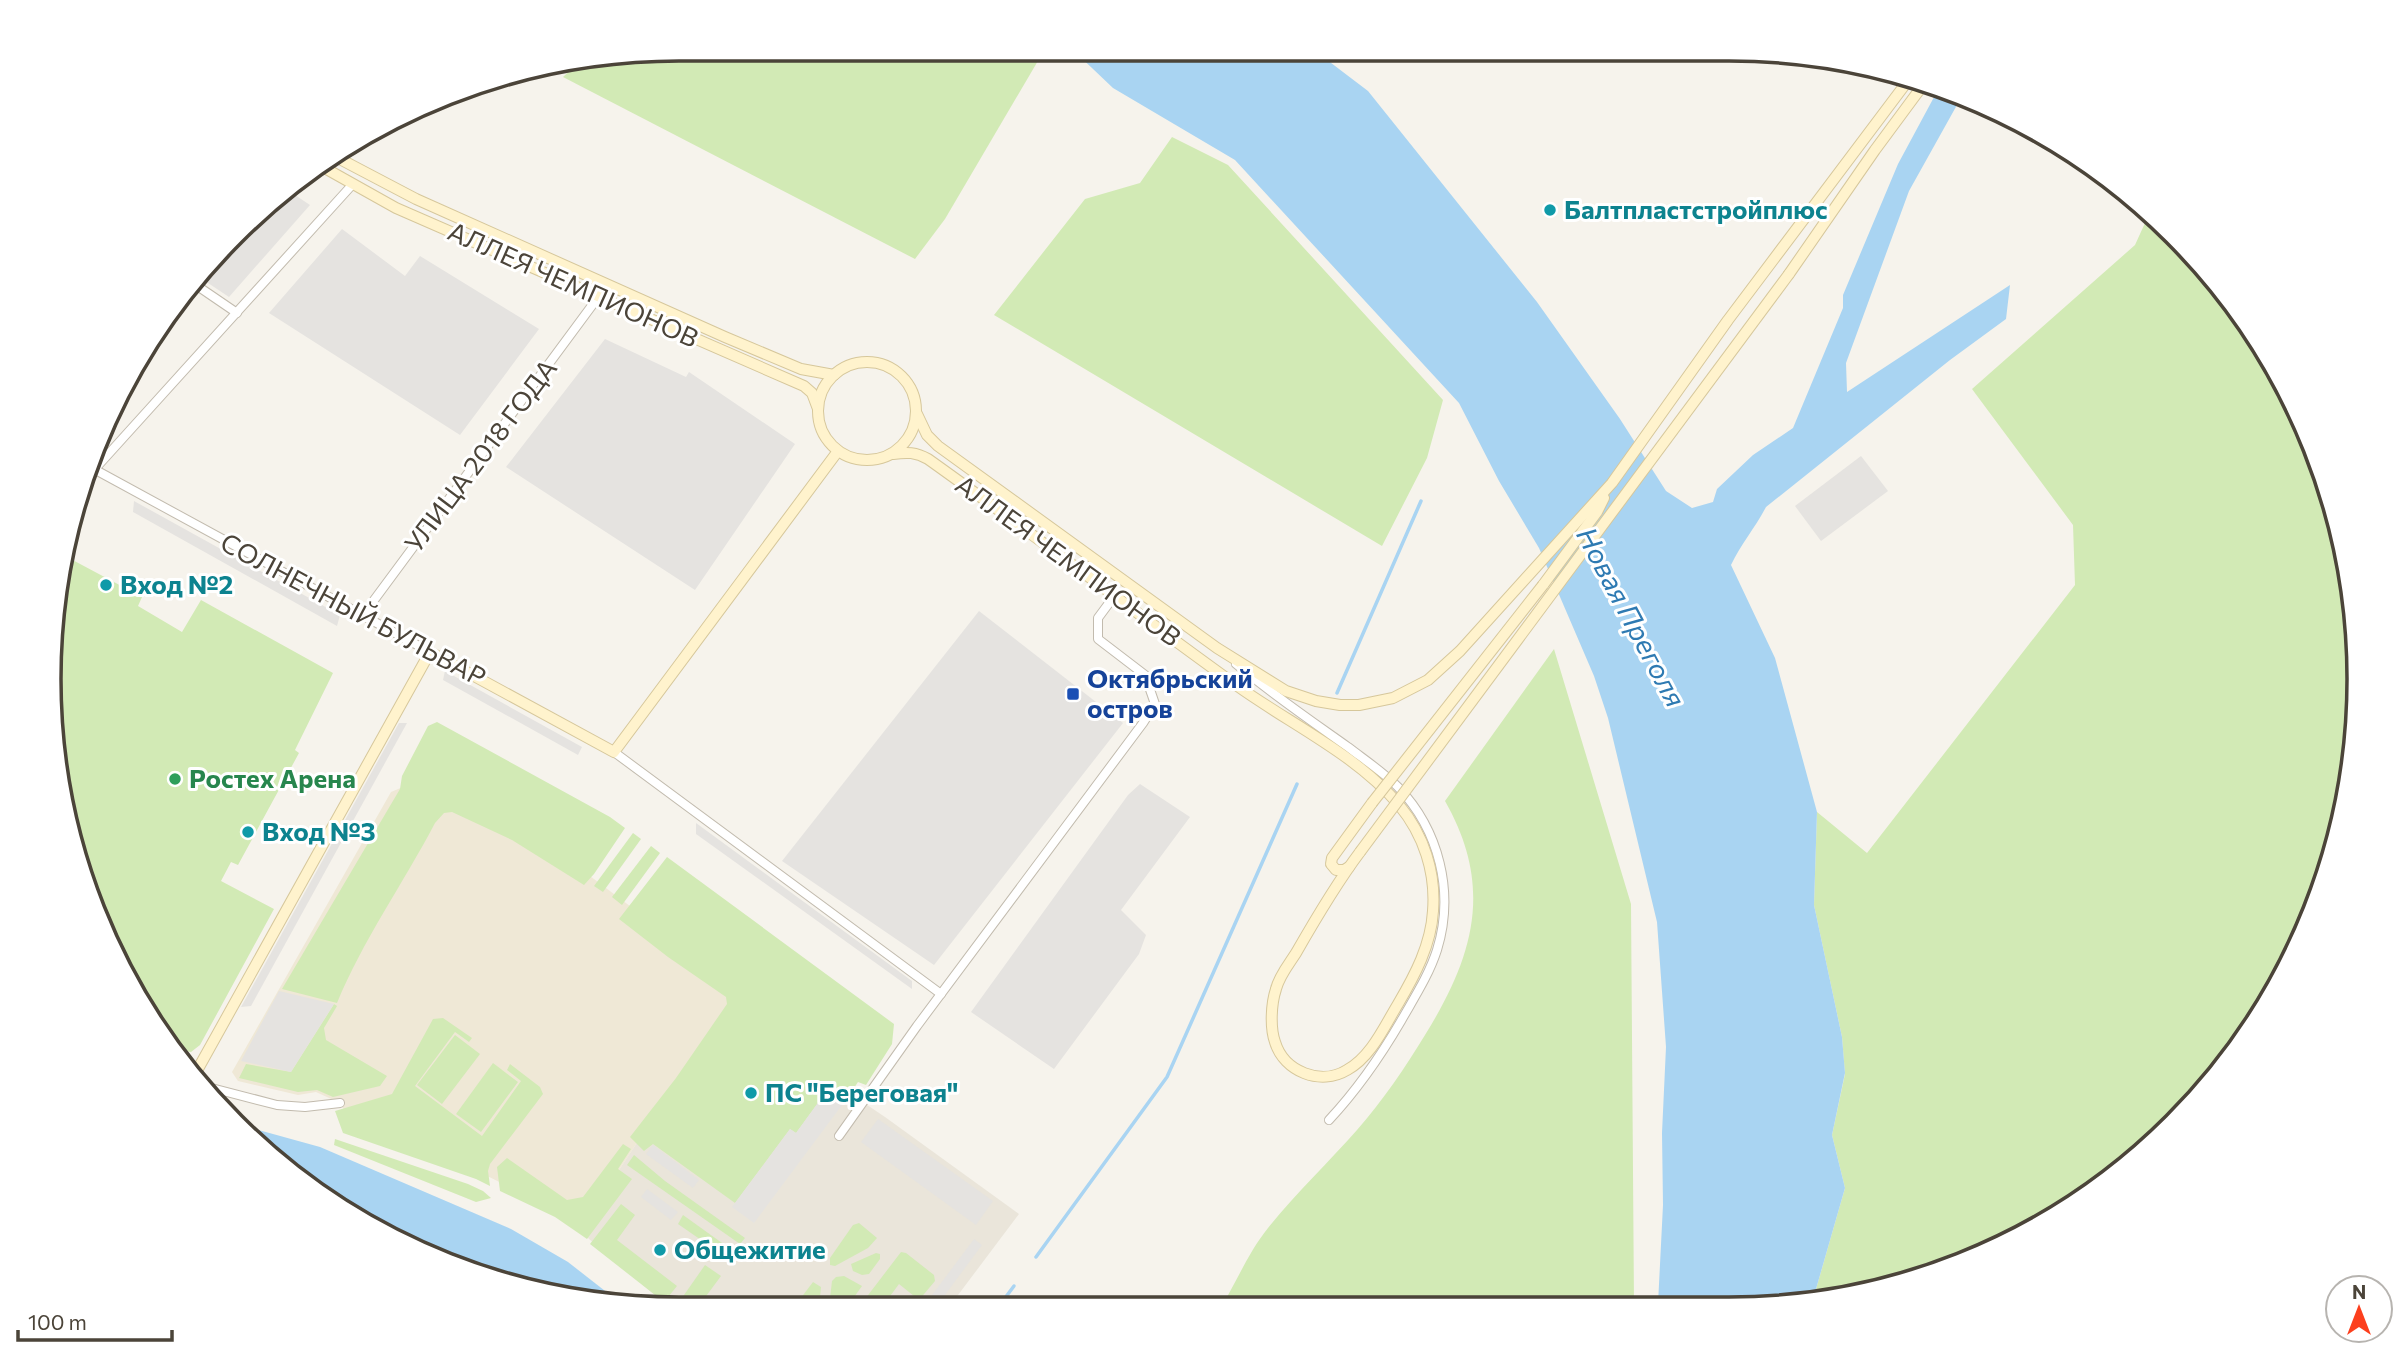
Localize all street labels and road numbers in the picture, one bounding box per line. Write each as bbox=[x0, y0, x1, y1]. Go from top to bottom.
street label: АЛЛЕЯ ЧЕМПИОНОВ bbox=[444, 214, 703, 353]
street label: УЛИЦА 2018 ГОДА bbox=[397, 353, 562, 558]
street label: АЛЛЕЯ ЧЕМПИОНОВ bbox=[950, 468, 1187, 652]
street label: СОЛНЕЧНЫЙ БУЛЬВАР bbox=[216, 526, 491, 692]

